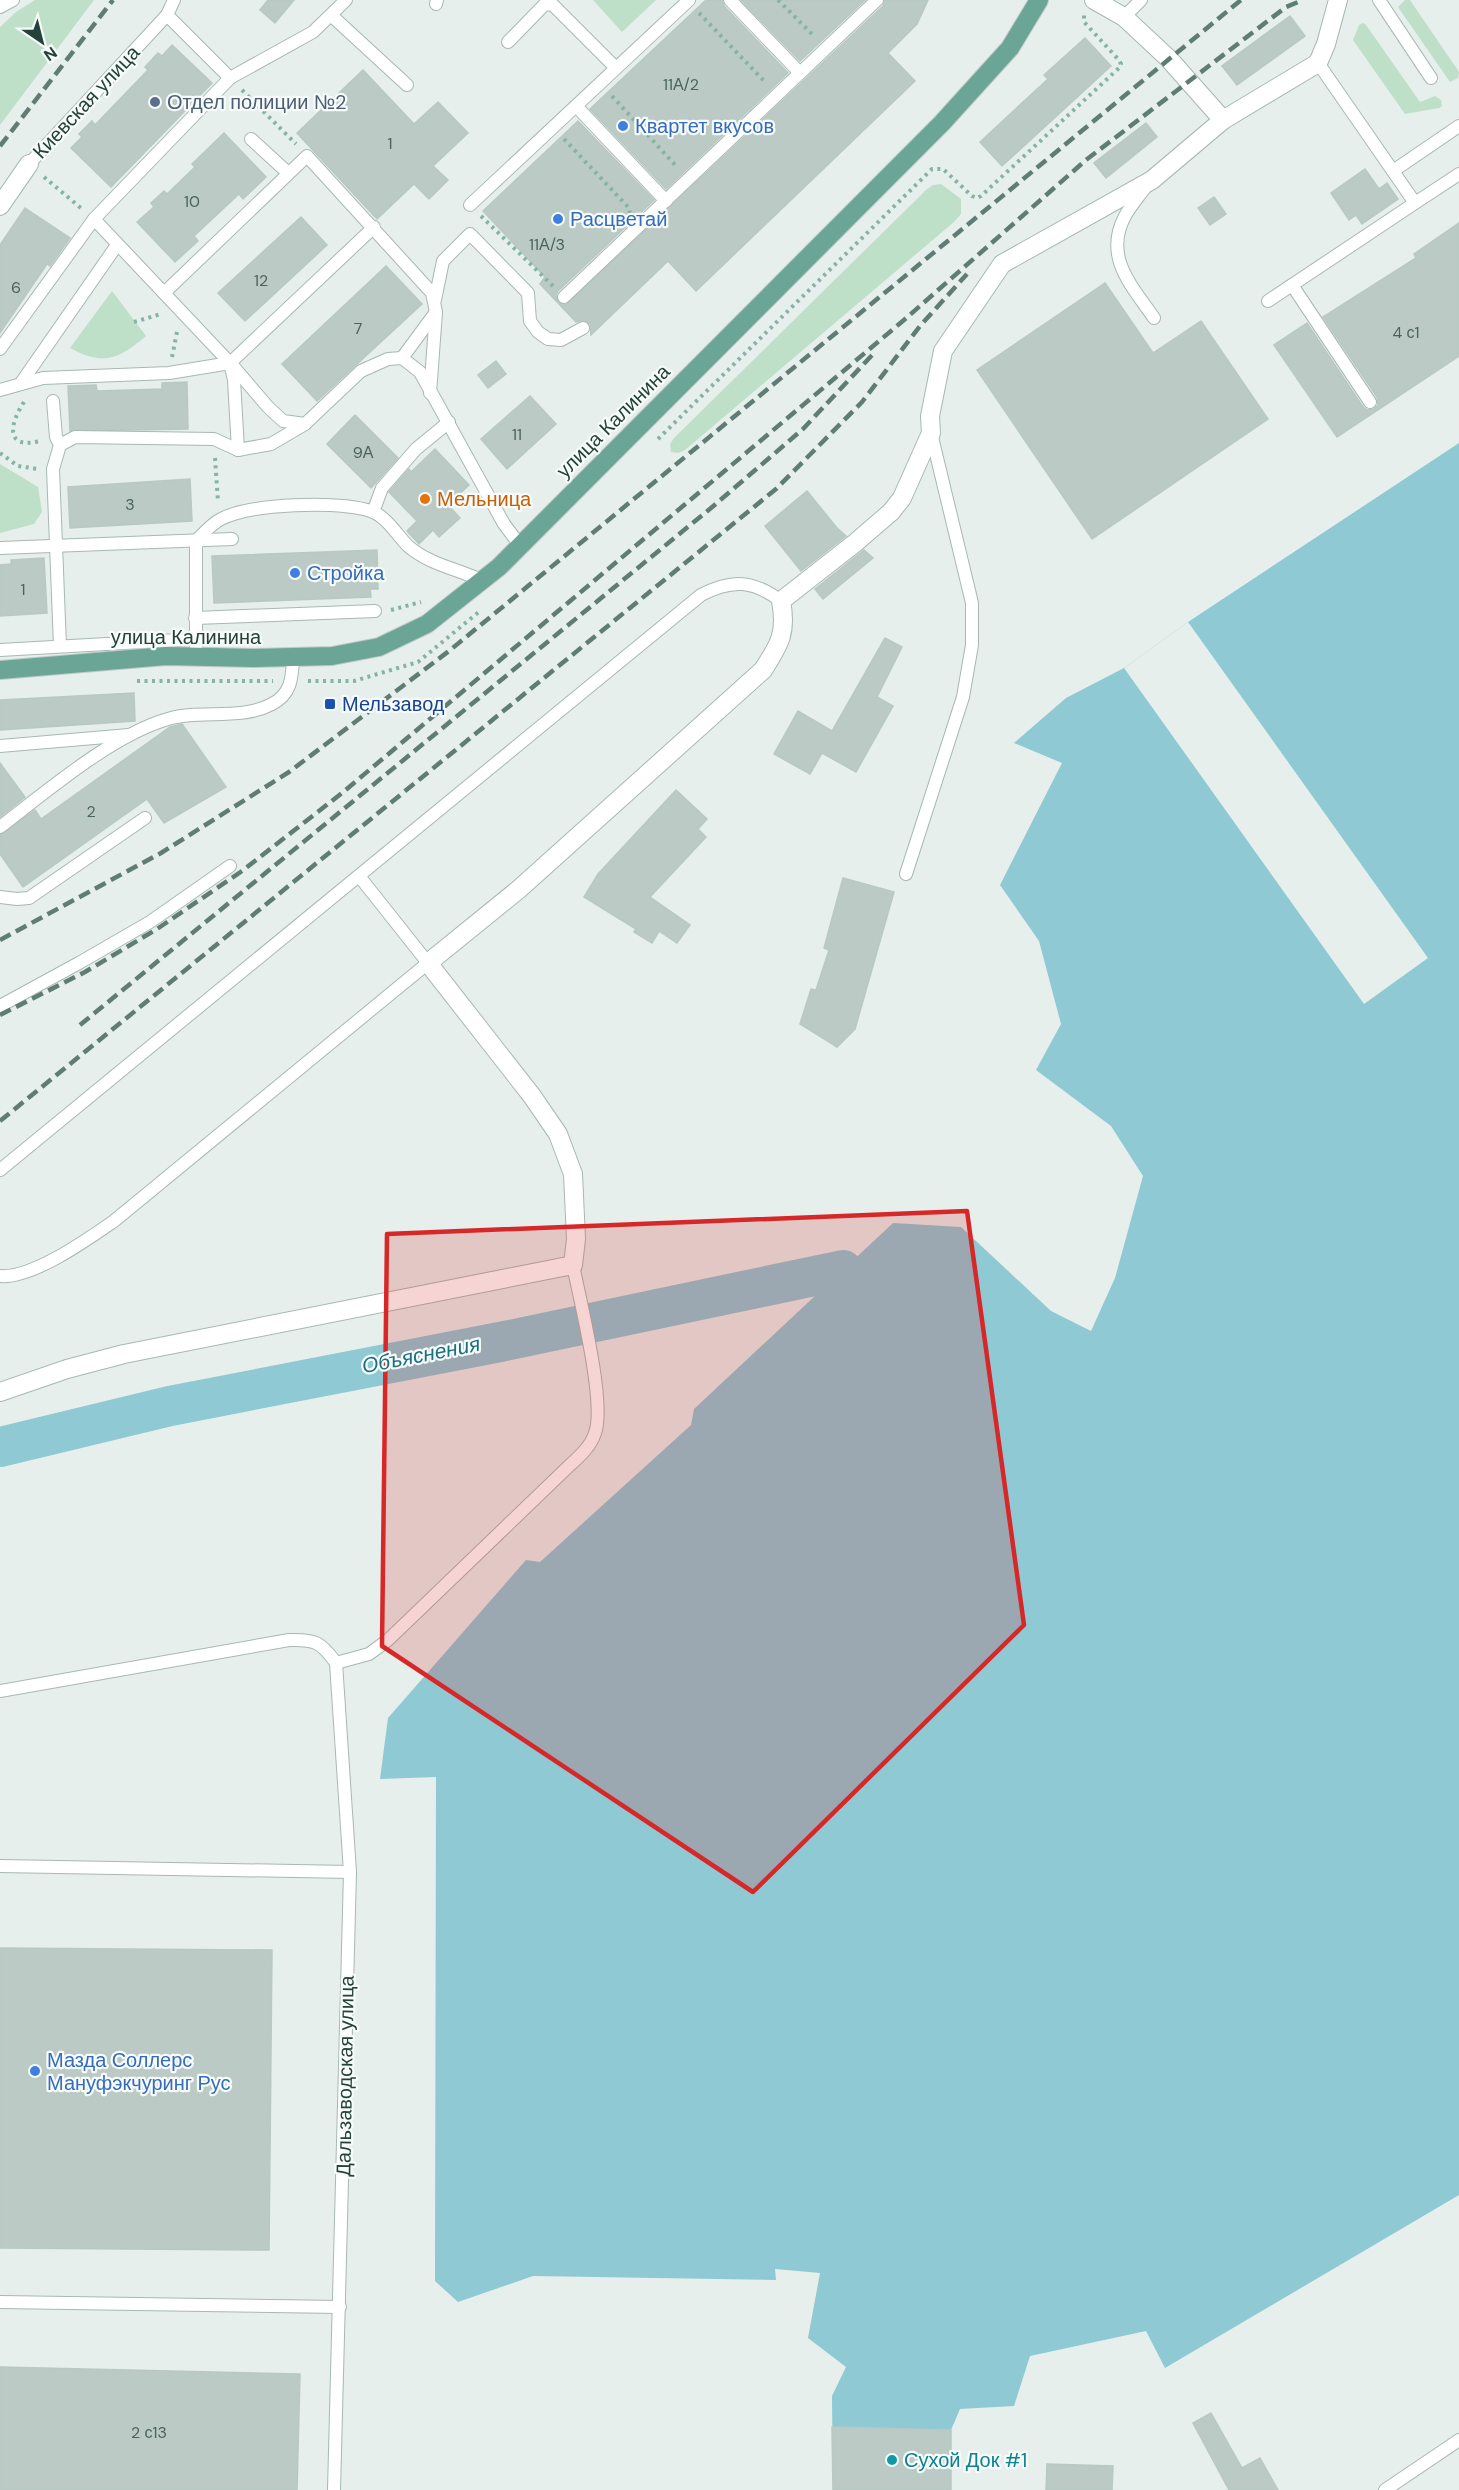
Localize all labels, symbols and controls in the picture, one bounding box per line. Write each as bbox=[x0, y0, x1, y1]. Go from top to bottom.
north arrow bbox=[12, 12, 72, 72]
street label: Киевская улица bbox=[27, 39, 146, 164]
text: N bbox=[40, 42, 61, 66]
house number: 11А/2 bbox=[663, 74, 699, 95]
place label: Отдел полиции №2 bbox=[167, 89, 347, 115]
marker: Отдел полиции №2 bbox=[148, 95, 162, 109]
place label: Квартет вкусов bbox=[635, 113, 774, 139]
marker: Квартет вкусов bbox=[616, 119, 630, 133]
house number: 1 bbox=[388, 133, 393, 154]
house number: 10 bbox=[184, 191, 200, 212]
place label: Расцветай bbox=[570, 206, 667, 232]
marker: Расцветай bbox=[551, 212, 565, 226]
house number: 11А/3 bbox=[529, 234, 565, 255]
house number: 12 bbox=[254, 270, 268, 291]
house number: 6 bbox=[11, 277, 21, 298]
house number: 7 bbox=[354, 318, 362, 339]
house number: 4 с1 bbox=[1393, 322, 1419, 343]
street label: улица Калинина bbox=[551, 358, 676, 483]
house number: 11 bbox=[512, 424, 522, 445]
house number: 9А bbox=[353, 442, 374, 463]
place label: Мельница bbox=[437, 486, 532, 512]
marker: Мельница bbox=[418, 492, 432, 506]
house number: 3 bbox=[125, 494, 135, 515]
place label: Стройка bbox=[307, 560, 385, 586]
marker: Стройка bbox=[288, 566, 302, 580]
house number: 1 bbox=[21, 579, 26, 600]
street label: улица Калинина bbox=[111, 624, 262, 650]
place label: Мельзавод bbox=[342, 691, 445, 717]
marker: Мельзавод bbox=[323, 697, 337, 711]
house number: 2 bbox=[86, 801, 96, 822]
water label: Объяснения bbox=[359, 1330, 483, 1380]
street label: Дальзаводская улица bbox=[330, 1974, 360, 2177]
place label: Мазда Соллерс Мануфэкчуринг Рус bbox=[47, 2047, 231, 2096]
marker: Мазда Соллерс Мануфэкчуринг Рус bbox=[28, 2064, 42, 2078]
house number: 2 с13 bbox=[131, 2422, 167, 2443]
place label: Сухой Док #1 bbox=[904, 2447, 1027, 2473]
marker: Сухой Док #1 bbox=[885, 2453, 899, 2467]

